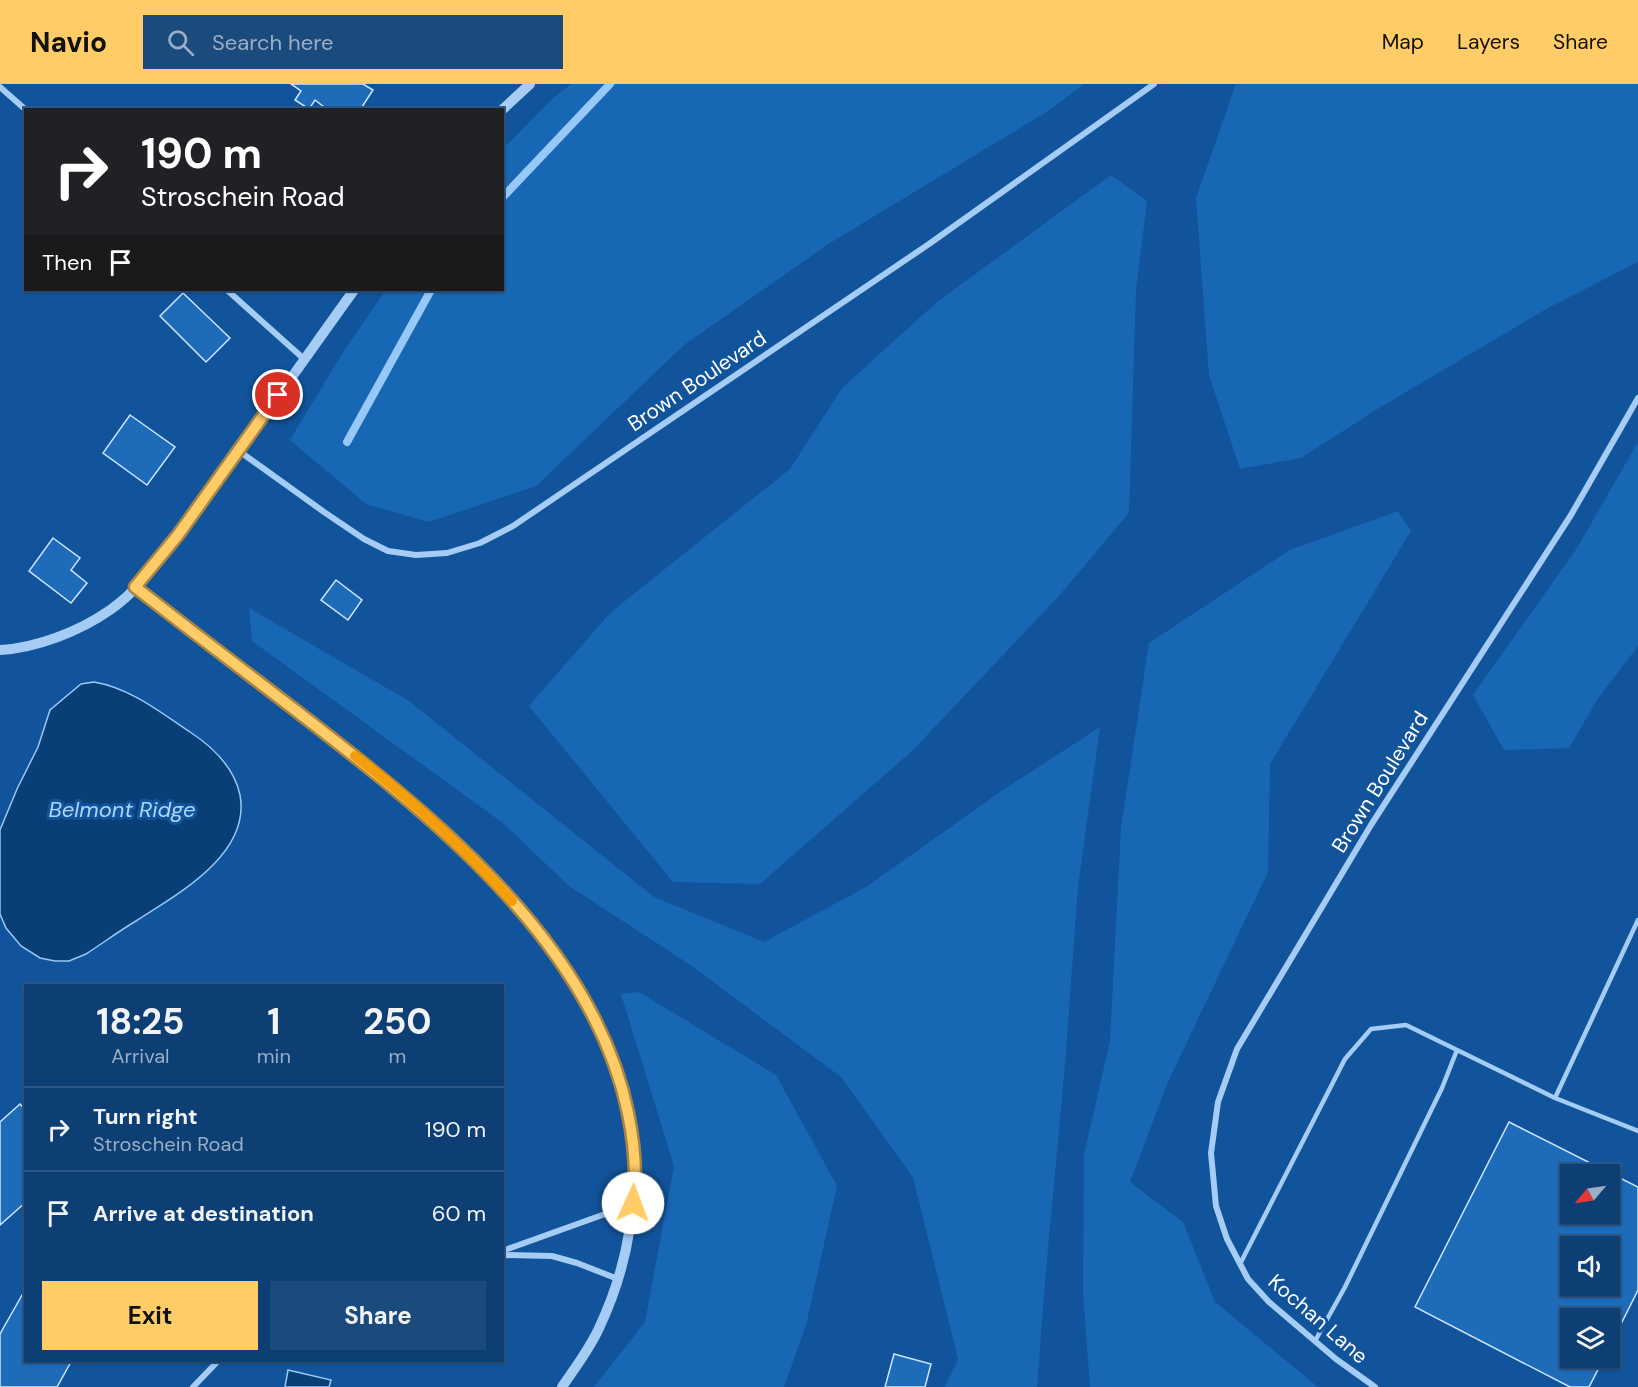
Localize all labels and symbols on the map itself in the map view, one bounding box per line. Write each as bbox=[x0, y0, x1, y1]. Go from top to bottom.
street label: Brown Boulevard bbox=[622, 324, 772, 438]
pin bbox=[252, 369, 303, 420]
street label: Brown Boulevard bbox=[1325, 706, 1435, 858]
water label: Belmont Ridge bbox=[49, 795, 195, 824]
north arrow bbox=[1560, 1164, 1620, 1224]
position arrow bbox=[601, 1171, 665, 1235]
street label: Kochan Lane bbox=[1262, 1268, 1374, 1370]

